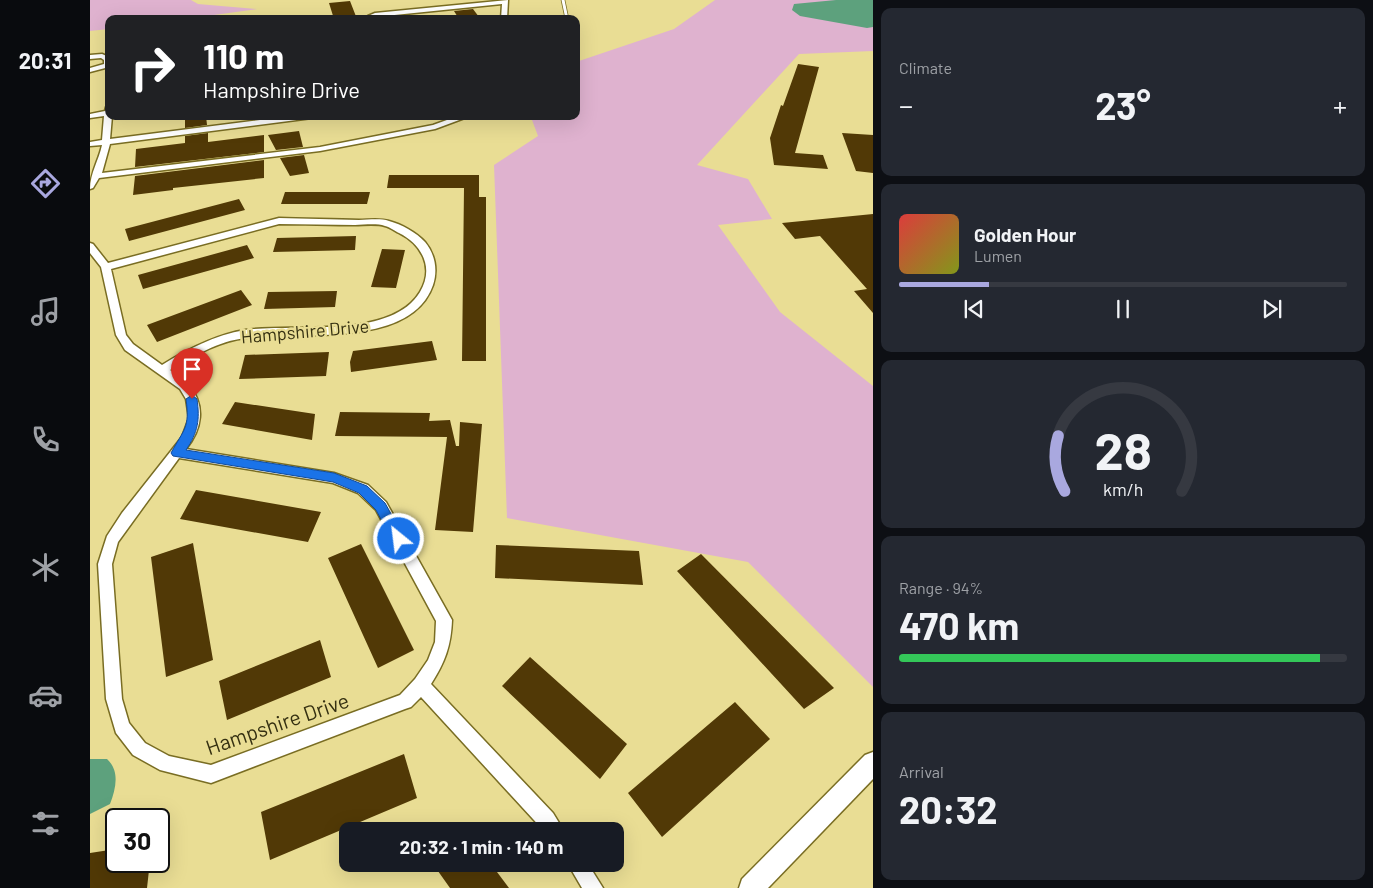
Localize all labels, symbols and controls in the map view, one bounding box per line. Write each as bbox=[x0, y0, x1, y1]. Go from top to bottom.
text: 110 m bbox=[203, 34, 284, 76]
icon: right bbox=[120, 35, 185, 100]
text: 20:31 bbox=[19, 47, 71, 73]
text: Climate bbox=[899, 58, 952, 77]
text: Hampshire Drive bbox=[203, 76, 360, 102]
text: 23° bbox=[1095, 82, 1151, 128]
text: − bbox=[899, 88, 913, 122]
text: + bbox=[1333, 88, 1347, 122]
icon: directions bbox=[28, 166, 63, 201]
text: Golden Hour bbox=[974, 223, 1076, 246]
text: Lumen bbox=[974, 246, 1022, 265]
icon: music bbox=[28, 294, 63, 329]
icon: previous bbox=[960, 295, 988, 323]
icon: pause bbox=[1109, 295, 1137, 323]
icon: next bbox=[1258, 295, 1286, 323]
street label: Hampshire Drive bbox=[240, 314, 370, 348]
pin bbox=[171, 348, 213, 399]
icon: arrive bbox=[178, 355, 206, 383]
text: 28 bbox=[1094, 418, 1152, 480]
icon: phone bbox=[28, 422, 63, 457]
text: km/h bbox=[1103, 478, 1143, 500]
position arrow bbox=[372, 512, 424, 564]
icon: climate bbox=[28, 550, 63, 585]
text: Range · 94% bbox=[899, 578, 983, 597]
text: 470 km bbox=[899, 602, 1019, 648]
icon: car bbox=[28, 678, 63, 713]
street label: Hampshire Drive bbox=[202, 687, 352, 759]
text: Arrival bbox=[899, 762, 944, 781]
text: 20:32 bbox=[899, 786, 998, 832]
icon: filters bbox=[28, 806, 63, 841]
speed limit sign: 30 bbox=[105, 808, 170, 873]
text: 20:32 · 1 min · 140 m bbox=[400, 835, 563, 858]

